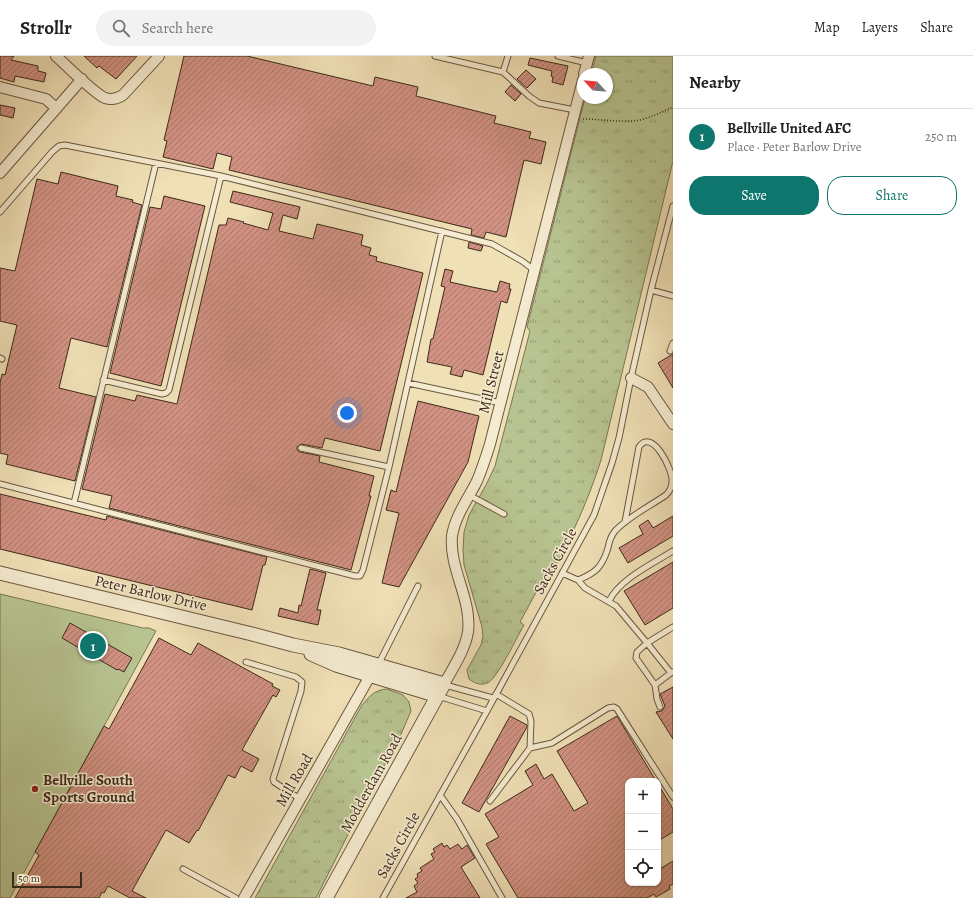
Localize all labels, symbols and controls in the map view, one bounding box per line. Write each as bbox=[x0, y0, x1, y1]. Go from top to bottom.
search box bbox=[96, 10, 376, 46]
text: Strollr bbox=[20, 15, 72, 41]
icon: search bbox=[110, 17, 132, 39]
text: Search here bbox=[142, 18, 213, 38]
text: Map bbox=[814, 18, 840, 37]
text: Layers bbox=[862, 18, 898, 37]
text: Share bbox=[920, 18, 953, 37]
north arrow bbox=[577, 68, 613, 104]
text: Nearby bbox=[689, 71, 740, 94]
text: Bellville United AFC bbox=[727, 118, 851, 138]
text: 1 bbox=[700, 128, 704, 145]
text: 250 m bbox=[925, 128, 957, 145]
text: Place · Peter Barlow Drive bbox=[727, 138, 862, 155]
button: Save bbox=[689, 176, 819, 215]
button: Share bbox=[827, 176, 957, 215]
street label: Mill Street bbox=[474, 349, 508, 415]
your location bbox=[337, 403, 357, 423]
street label: Sacks Circle bbox=[529, 524, 582, 598]
street label: Peter Barlow Drive bbox=[93, 570, 209, 616]
pin: 1 bbox=[80, 631, 106, 661]
street label: Modderdam Road bbox=[336, 729, 407, 836]
street label: Mill Road bbox=[271, 749, 318, 810]
place label: Bellville South Sports Ground bbox=[43, 770, 136, 807]
map controls bbox=[625, 778, 661, 886]
button: + bbox=[625, 778, 661, 814]
marker: Bellville South Sports Ground bbox=[30, 784, 40, 794]
street label: Sacks Circle bbox=[372, 808, 425, 882]
button: − bbox=[625, 814, 661, 850]
button: locate bbox=[625, 850, 661, 886]
scale bar bbox=[12, 870, 82, 889]
text: 50 m bbox=[18, 871, 40, 886]

